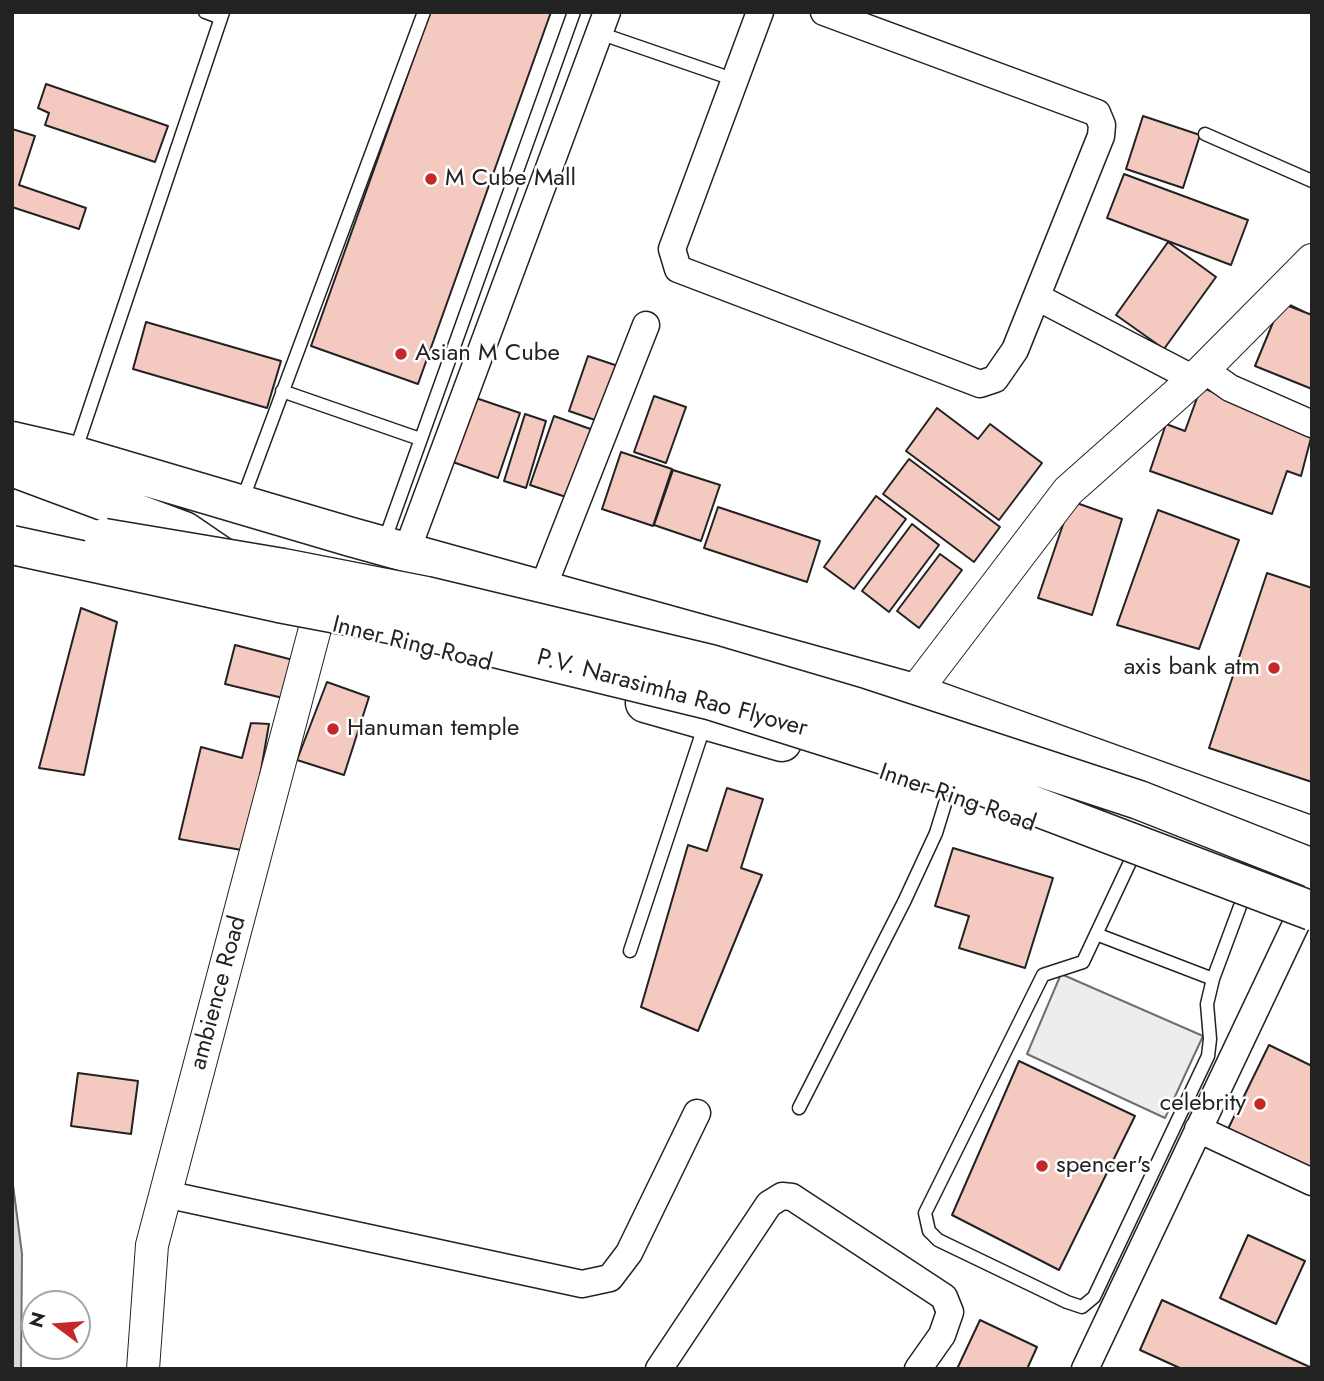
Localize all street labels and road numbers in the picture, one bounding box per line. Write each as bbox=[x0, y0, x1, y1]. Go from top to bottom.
street label: Inner Ring Road bbox=[329, 611, 495, 679]
street label: P.V. Narasimha Rao Flyover bbox=[534, 644, 810, 744]
street label: Inner Ring Road bbox=[875, 759, 1039, 839]
street label: ambience Road bbox=[185, 913, 253, 1073]

